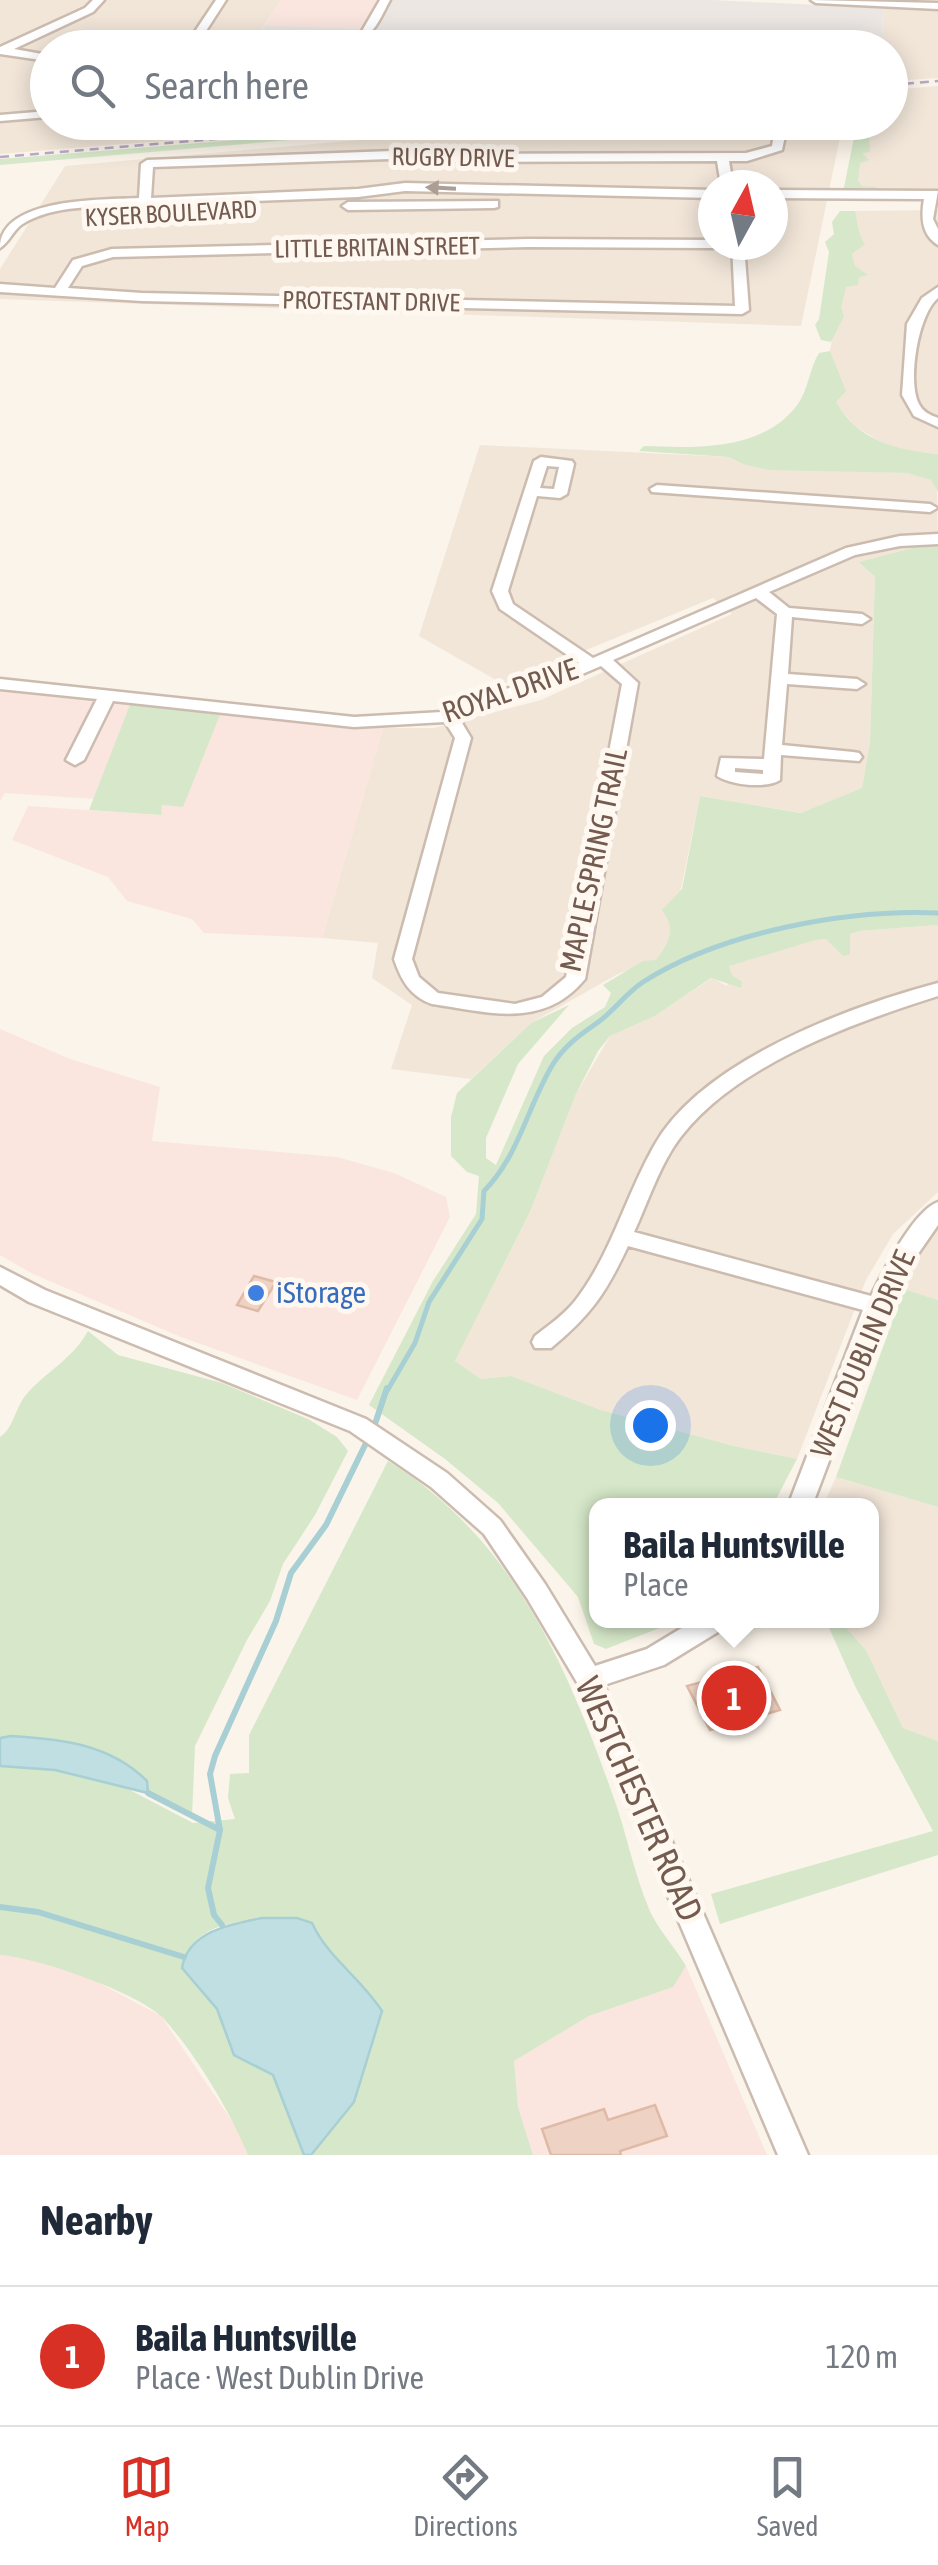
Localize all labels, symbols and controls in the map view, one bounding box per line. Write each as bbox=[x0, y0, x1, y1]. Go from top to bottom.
search box bbox=[30, 30, 908, 140]
icon: search bbox=[65, 58, 120, 113]
text: Search here bbox=[145, 64, 309, 107]
street label: RUGBY DRIVE bbox=[391, 142, 515, 172]
north arrow bbox=[698, 170, 788, 260]
one-way arrow bbox=[424, 180, 456, 196]
street label: KYSER BOULEVARD bbox=[84, 195, 258, 231]
street label: LITTLE BRITAIN STREET bbox=[274, 231, 480, 263]
street label: PROTESTANT DRIVE bbox=[282, 285, 461, 317]
street label: ROYAL DRIVE bbox=[438, 651, 582, 729]
street label: MAPLE SPRING TRAIL bbox=[553, 744, 633, 975]
street label: WEST DUBLIN DRIVE bbox=[803, 1245, 921, 1462]
place label: iStorage bbox=[276, 1275, 366, 1309]
marker: iStorage bbox=[245, 1282, 267, 1304]
your location bbox=[625, 1400, 676, 1451]
popup bbox=[589, 1498, 879, 1628]
text: Baila Huntsville bbox=[623, 1523, 845, 1566]
text: Place bbox=[623, 1566, 688, 1603]
pin: 1 bbox=[702, 1660, 766, 1736]
street label: WESTCHESTER ROAD bbox=[568, 1671, 712, 1927]
text: Nearby bbox=[40, 2196, 153, 2244]
text: Baila Huntsville bbox=[135, 2316, 357, 2359]
text: 1 bbox=[65, 2338, 80, 2375]
text: 120 m bbox=[825, 2338, 898, 2375]
text: Place · West Dublin Drive bbox=[135, 2359, 424, 2396]
tab: Map bbox=[119, 2450, 174, 2542]
tab: Directions bbox=[413, 2450, 518, 2542]
tab: Saved bbox=[757, 2450, 819, 2542]

